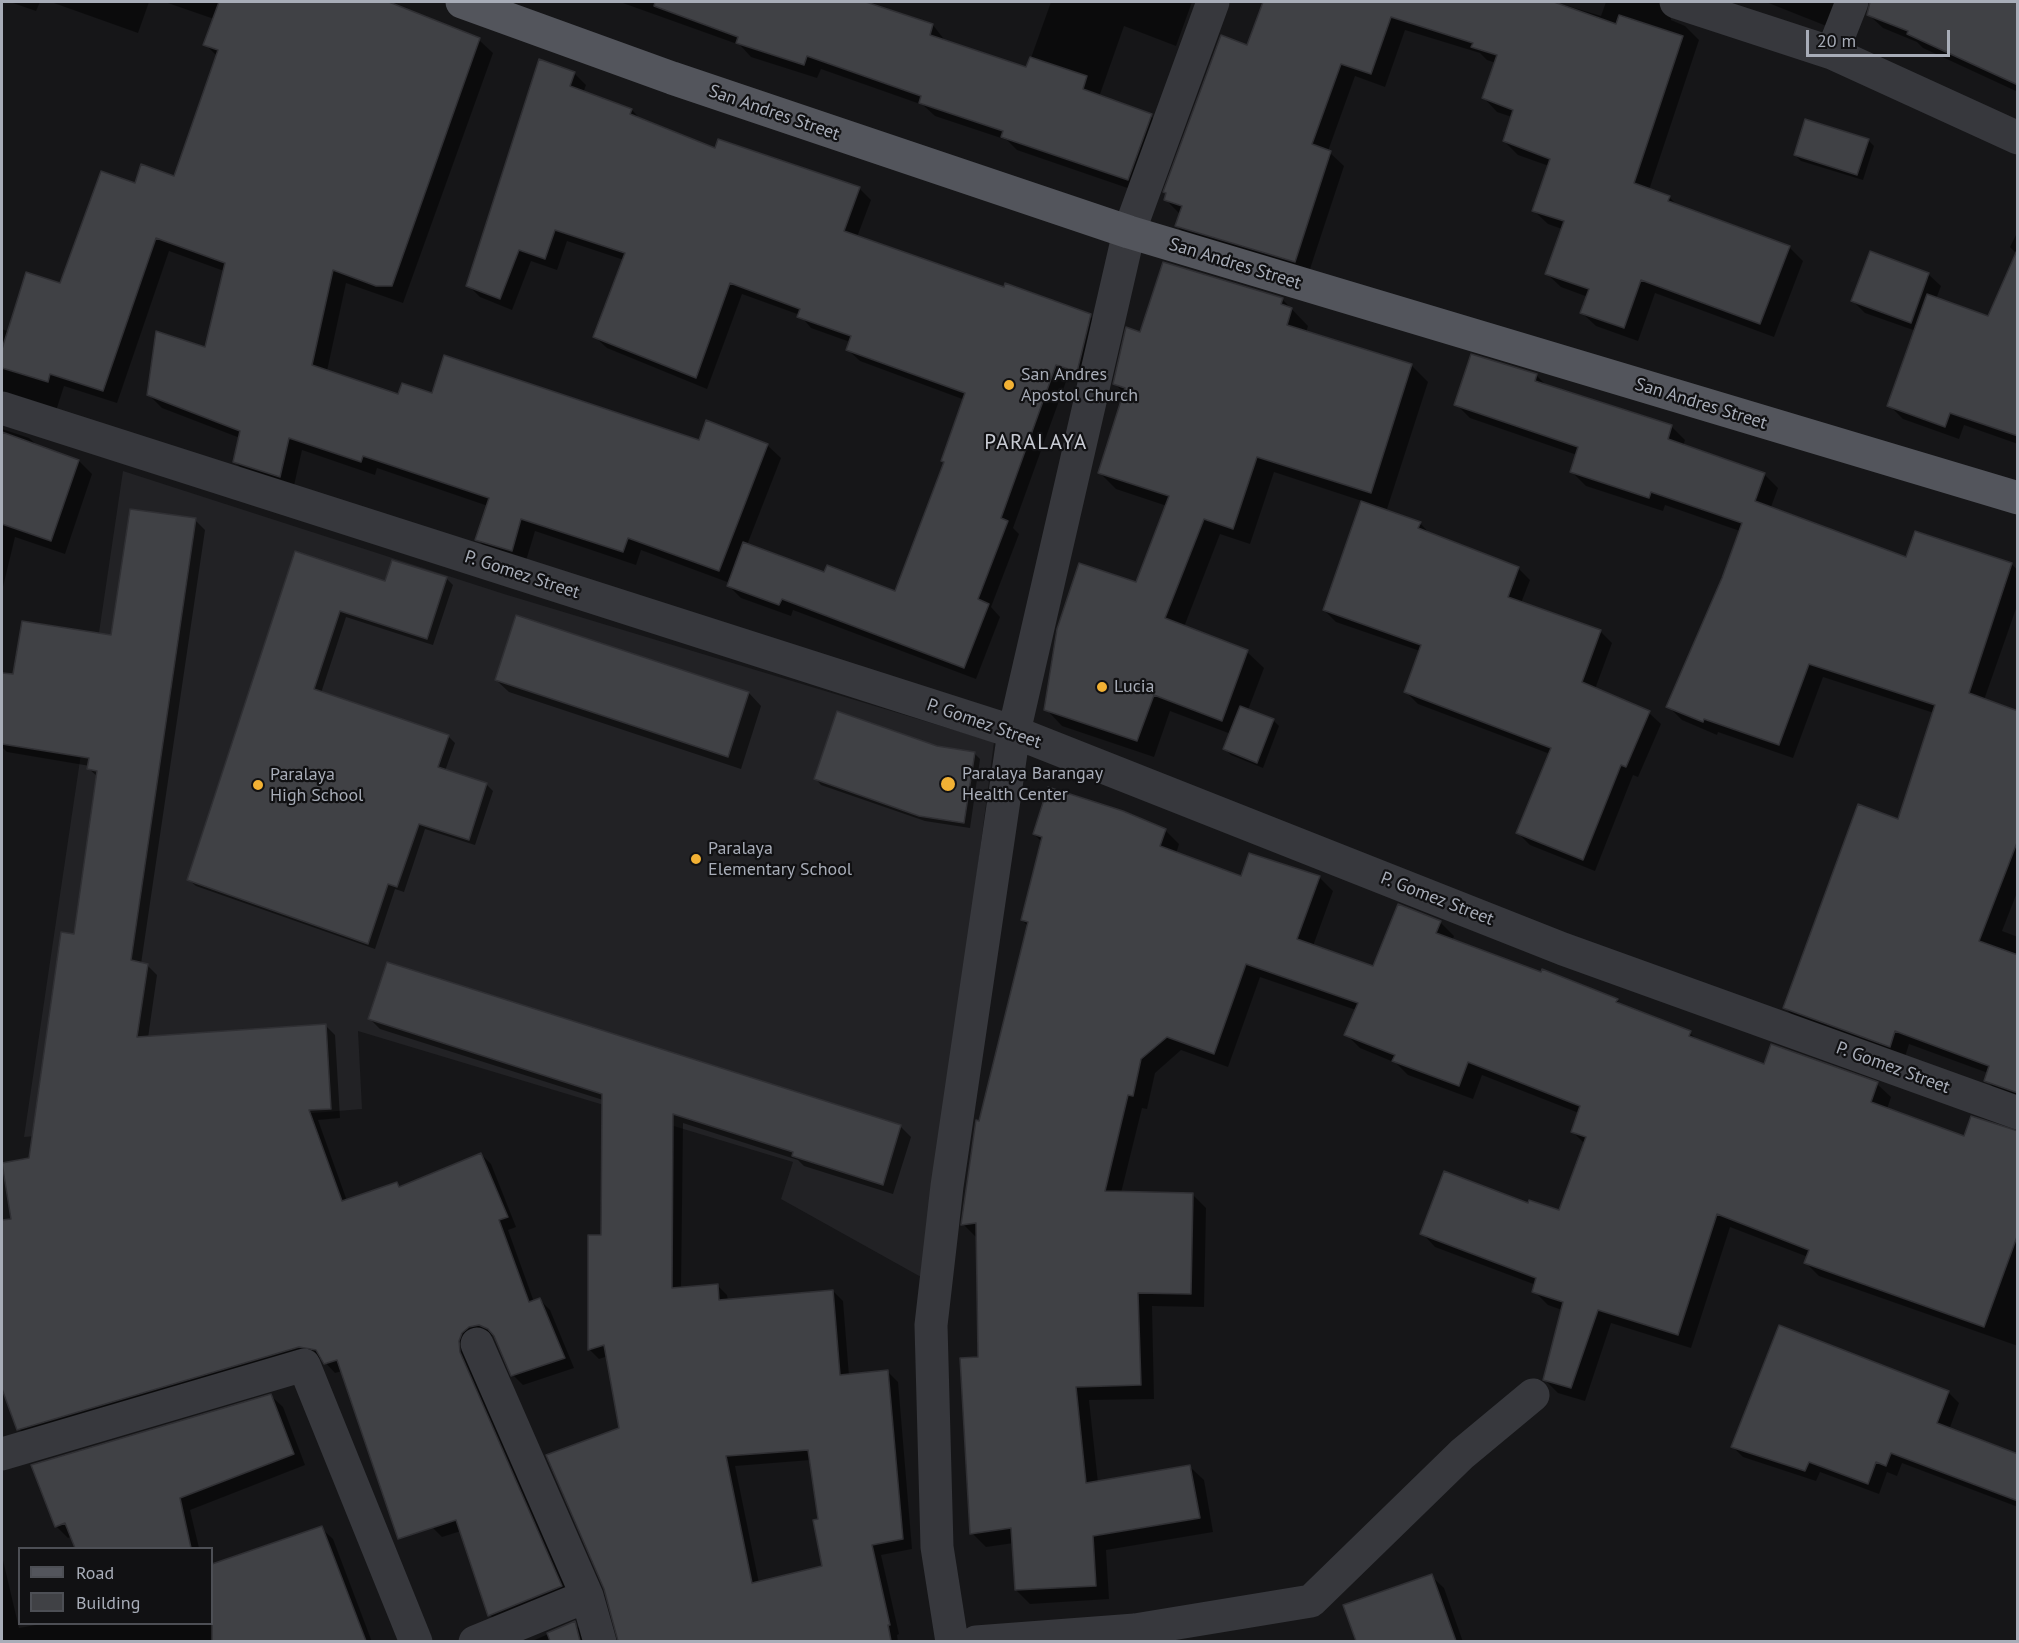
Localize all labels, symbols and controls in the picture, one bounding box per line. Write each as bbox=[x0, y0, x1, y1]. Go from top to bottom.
scale bar bbox=[1809, 18, 1953, 56]
text: 20 m bbox=[1817, 29, 1856, 52]
street label: San Andres Street bbox=[706, 81, 842, 145]
street label: San Andres Street bbox=[1166, 234, 1304, 294]
place label: San Andres Apostol Church bbox=[1021, 364, 1138, 406]
street label: San Andres Street bbox=[1632, 374, 1770, 434]
marker: San Andres Apostol Church bbox=[1002, 378, 1016, 392]
district label: PARALAYA bbox=[984, 430, 1088, 456]
street label: P. Gomez Street bbox=[462, 546, 582, 604]
place label: Lucia bbox=[1114, 676, 1155, 698]
marker: Lucia bbox=[1095, 680, 1109, 694]
street label: P. Gomez Street bbox=[924, 694, 1044, 754]
place label: Paralaya Barangay Health Center bbox=[962, 763, 1103, 806]
place label: Paralaya High School bbox=[270, 764, 363, 806]
marker: Paralaya Barangay Health Center bbox=[939, 775, 957, 793]
marker: Paralaya High School bbox=[251, 778, 265, 792]
place label: Paralaya Elementary School bbox=[708, 838, 852, 880]
marker: Paralaya Elementary School bbox=[689, 852, 703, 866]
street label: P. Gomez Street bbox=[1377, 868, 1497, 930]
street label: P. Gomez Street bbox=[1833, 1037, 1953, 1099]
legend bbox=[18, 1547, 213, 1625]
text: Road bbox=[76, 1561, 114, 1584]
text: Building bbox=[76, 1591, 140, 1614]

